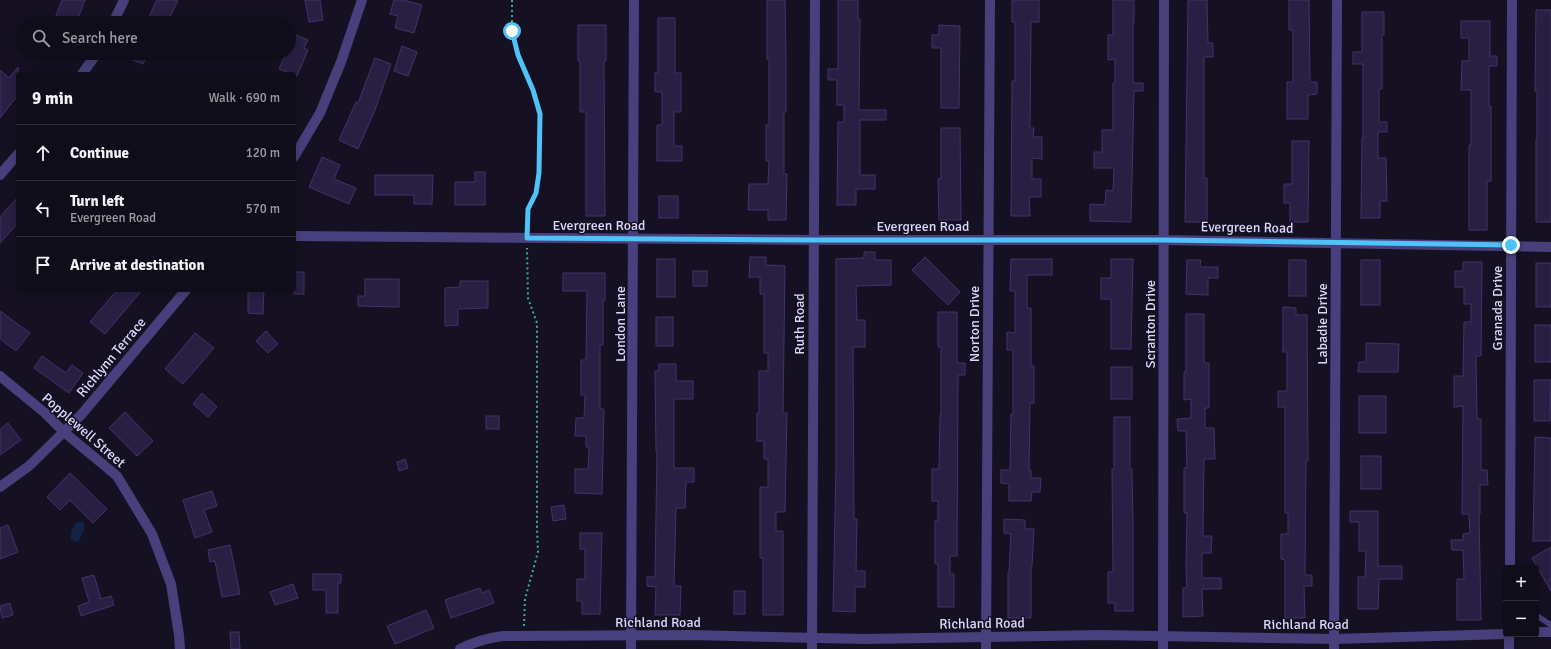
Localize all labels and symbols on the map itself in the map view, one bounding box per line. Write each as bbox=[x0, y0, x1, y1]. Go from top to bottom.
route start bbox=[503, 22, 521, 40]
street label: Evergreen Road bbox=[553, 217, 645, 234]
street label: Evergreen Road bbox=[877, 218, 969, 235]
street label: Evergreen Road bbox=[1200, 218, 1294, 237]
route end bbox=[1502, 236, 1520, 254]
street label: Granada Drive bbox=[1489, 266, 1506, 350]
street label: Scranton Drive bbox=[1142, 280, 1159, 368]
street label: Labadie Drive bbox=[1314, 283, 1331, 365]
street label: London Lane bbox=[612, 286, 629, 362]
street label: Norton Drive bbox=[966, 286, 983, 362]
street label: Ruth Road bbox=[791, 293, 808, 355]
street label: Richlynn Terrace bbox=[73, 314, 150, 401]
street label: Popplewell Street bbox=[38, 390, 129, 471]
street label: Richland Road bbox=[615, 614, 701, 631]
street label: Richland Road bbox=[939, 614, 1025, 633]
street label: Richland Road bbox=[1263, 616, 1349, 633]

